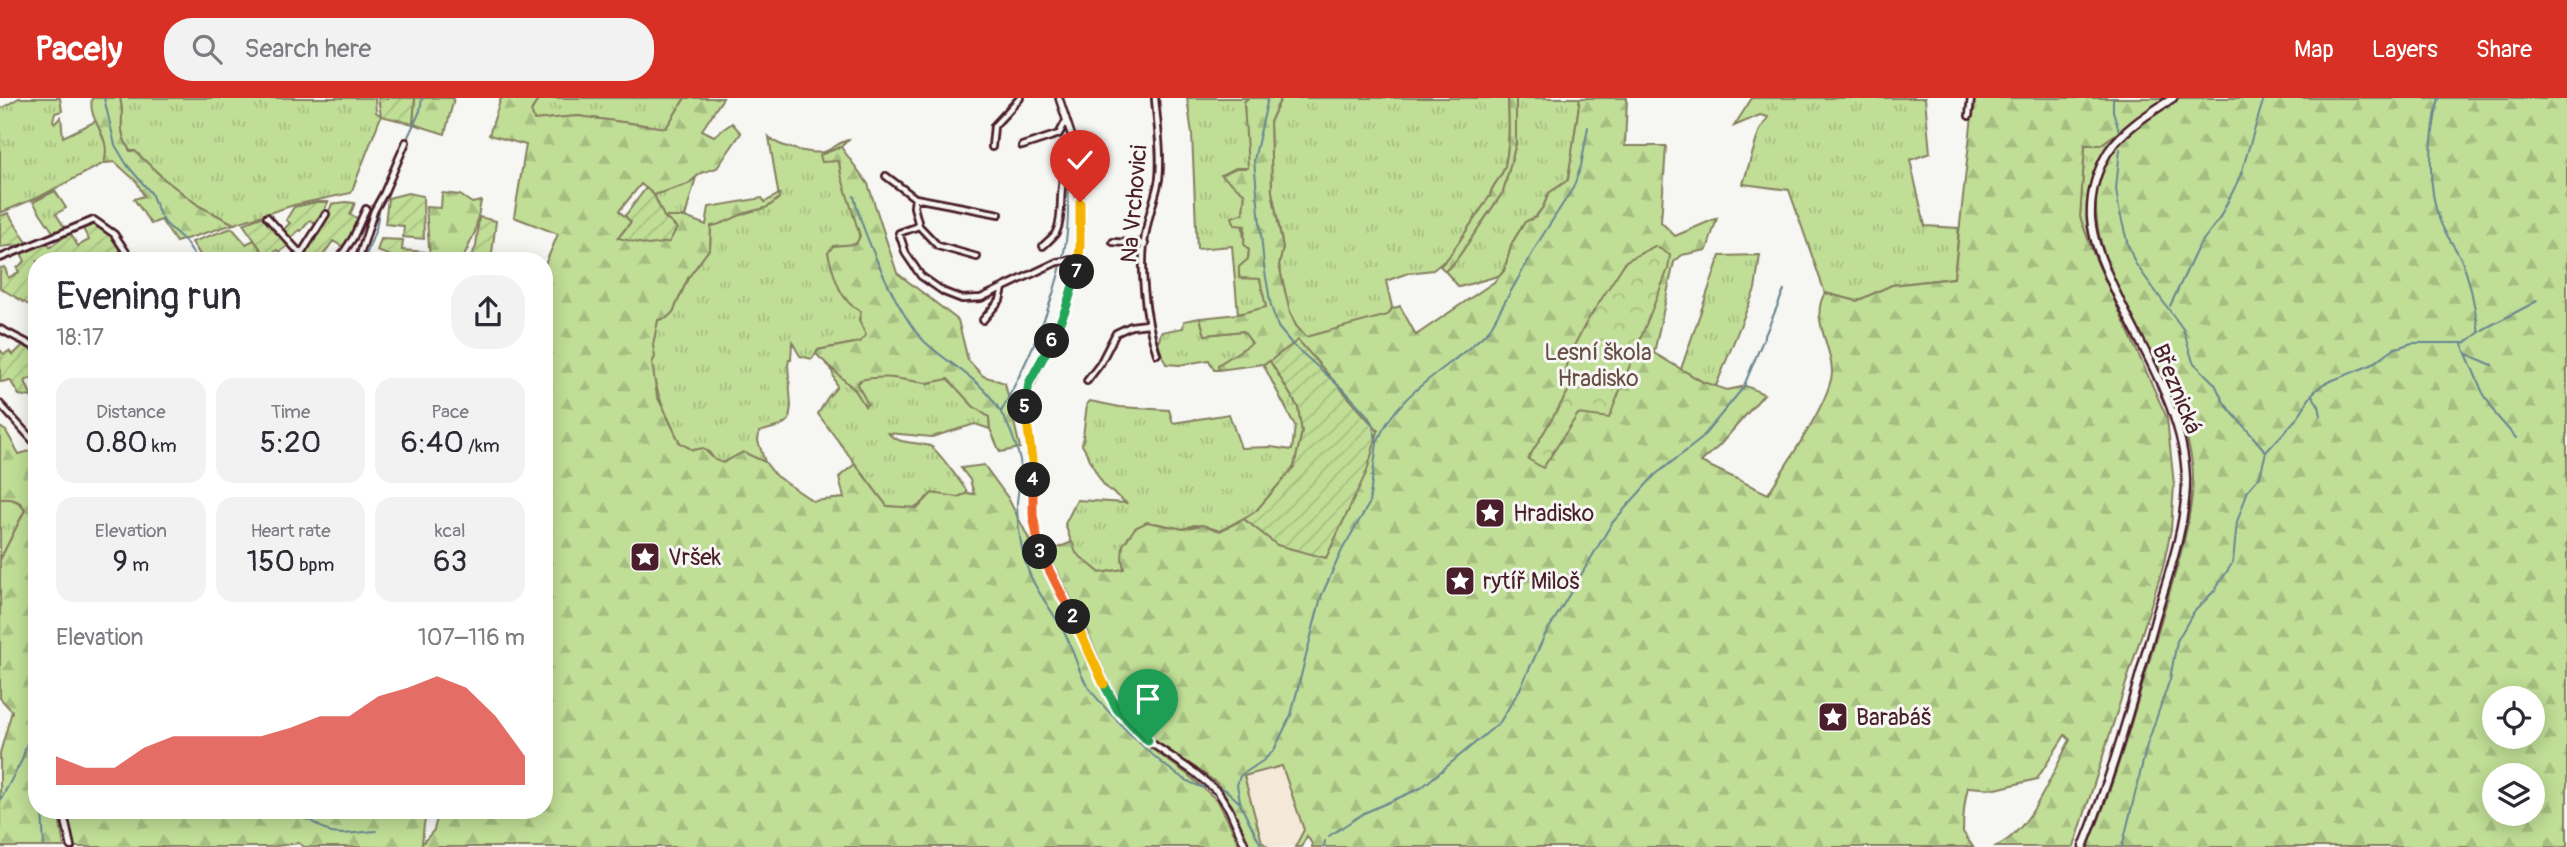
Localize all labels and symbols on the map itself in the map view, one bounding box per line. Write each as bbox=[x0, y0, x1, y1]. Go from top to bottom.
pin bbox=[1050, 130, 1110, 202]
street label: Na Vrchovici bbox=[1114, 144, 1154, 264]
pin: 7 bbox=[1060, 254, 1094, 290]
pin: 6 bbox=[1034, 324, 1070, 358]
park label: Lesní škola Hradisko bbox=[1544, 338, 1652, 393]
street label: Březnická bbox=[2146, 340, 2208, 438]
pin: 5 bbox=[1007, 390, 1042, 424]
pin: 4 bbox=[1016, 462, 1050, 498]
place icon: Hradisko bbox=[1473, 496, 1507, 530]
place label: Hradisko bbox=[1513, 499, 1594, 528]
pin: 3 bbox=[1023, 534, 1058, 570]
place icon: Vršek bbox=[628, 540, 662, 574]
place label: Vršek bbox=[668, 543, 722, 572]
place icon: rytíř Miloš bbox=[1443, 564, 1477, 598]
place label: rytíř Miloš bbox=[1483, 567, 1579, 596]
pin: 2 bbox=[1056, 600, 1090, 634]
pin bbox=[1118, 669, 1178, 741]
place icon: Barabáš bbox=[1816, 700, 1850, 734]
place label: Barabáš bbox=[1856, 703, 1931, 732]

